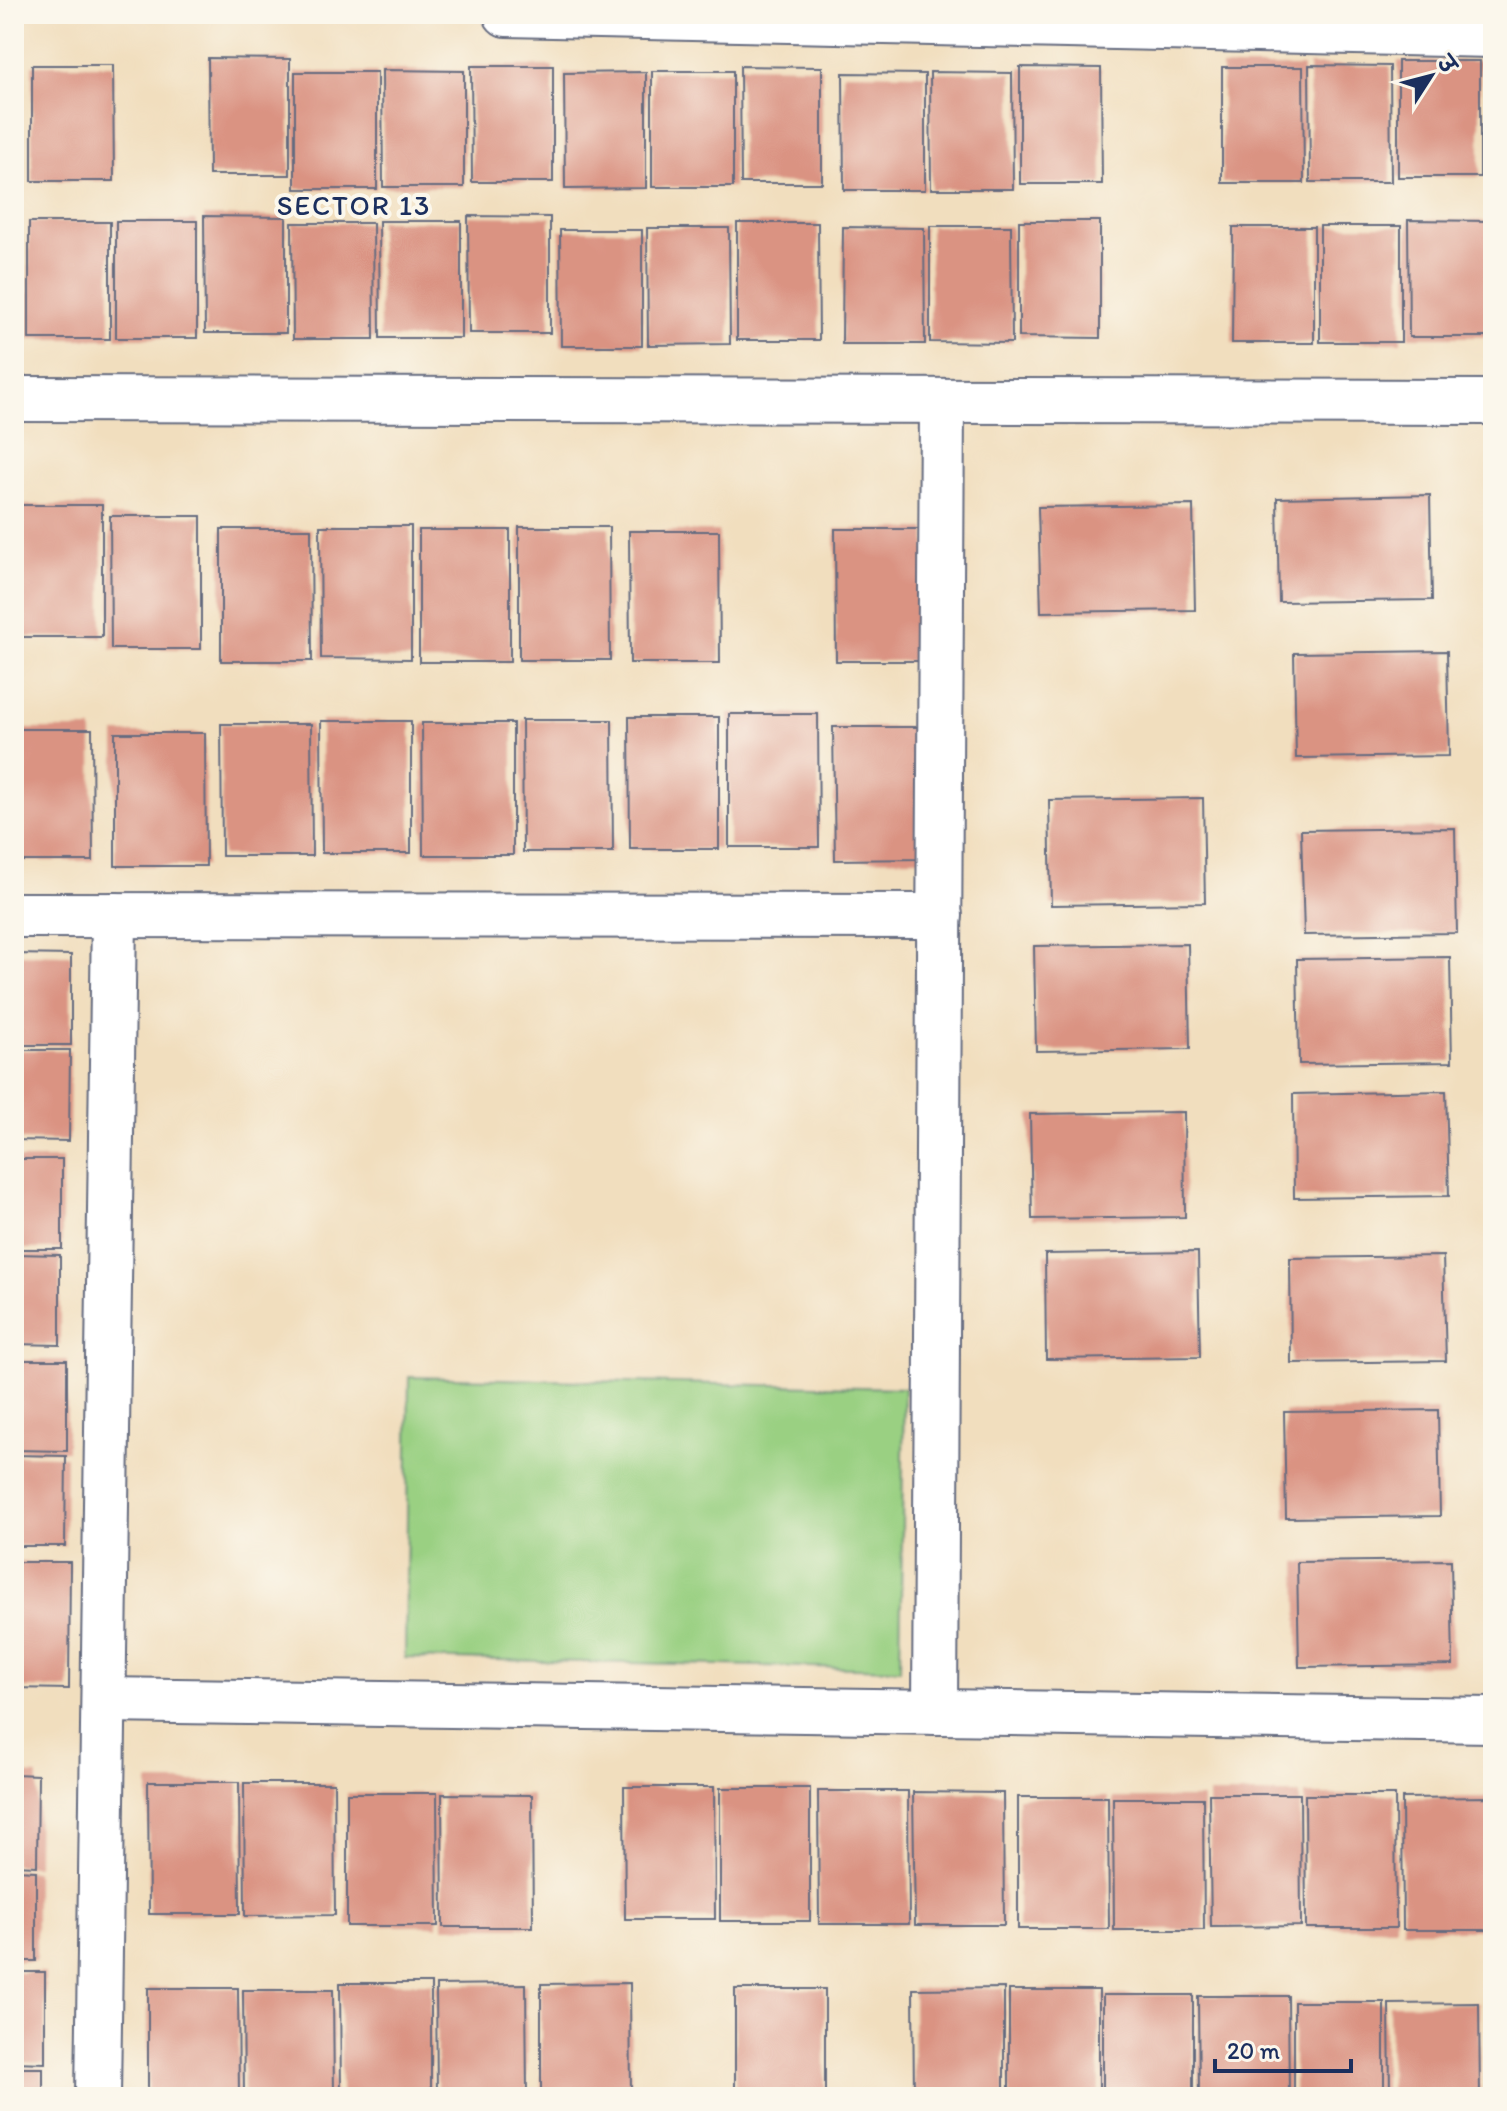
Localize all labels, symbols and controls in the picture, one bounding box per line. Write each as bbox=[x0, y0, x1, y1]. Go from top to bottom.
north arrow bbox=[1391, 36, 1471, 116]
text: उ bbox=[1430, 49, 1463, 80]
district label: SECTOR 13 bbox=[277, 188, 431, 222]
scale bar bbox=[1215, 2023, 1351, 2073]
text: 20 m bbox=[1227, 2036, 1280, 2065]

